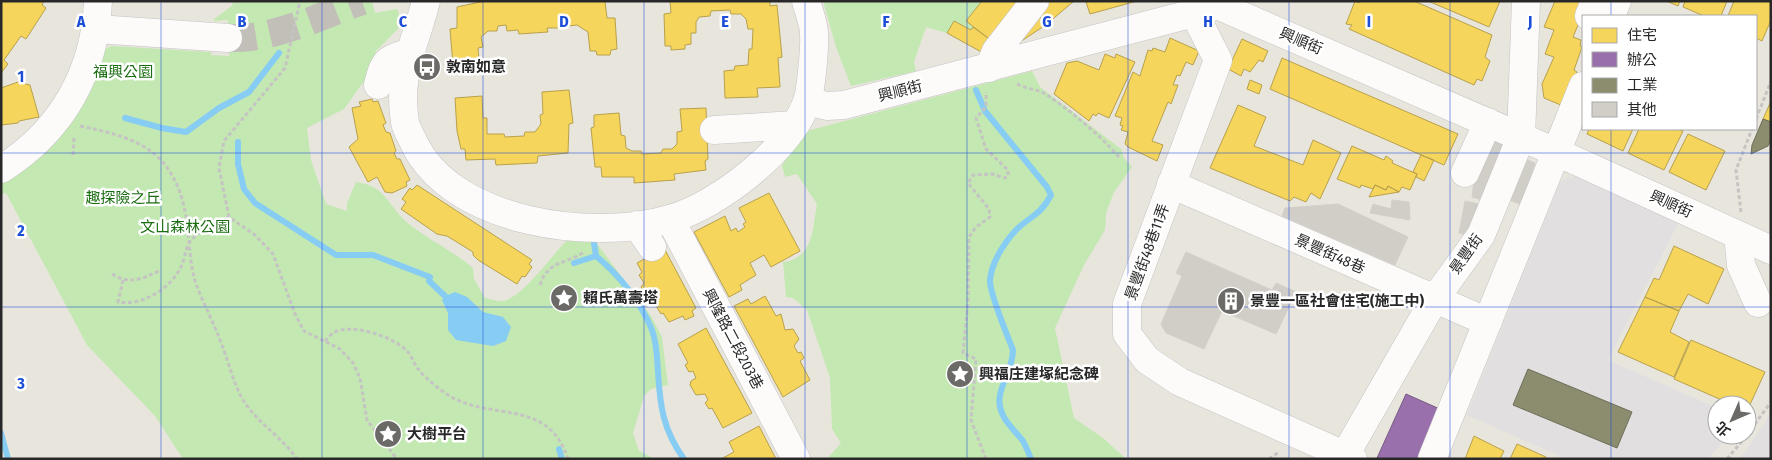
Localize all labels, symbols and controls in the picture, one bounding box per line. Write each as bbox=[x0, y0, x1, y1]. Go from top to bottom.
text: A bbox=[76, 12, 86, 31]
text: B bbox=[238, 12, 247, 31]
text: C bbox=[399, 12, 408, 31]
text: D bbox=[559, 12, 569, 31]
text: E bbox=[721, 12, 729, 31]
text: F bbox=[882, 12, 890, 31]
text: G bbox=[1042, 12, 1052, 31]
text: H bbox=[1203, 12, 1213, 31]
text: I bbox=[1367, 12, 1371, 31]
text: J bbox=[1527, 12, 1532, 31]
legend bbox=[1582, 15, 1757, 130]
street label: 興順街 bbox=[1277, 24, 1325, 58]
text: 住宅 bbox=[1627, 26, 1657, 44]
text: 辦公 bbox=[1627, 51, 1657, 69]
bus stop icon: 敦南如意 bbox=[412, 52, 442, 82]
place label: 敦南如意 bbox=[446, 58, 506, 76]
park label: 福興公園 bbox=[93, 63, 153, 81]
text: 1 bbox=[18, 67, 24, 86]
text: 工業 bbox=[1627, 76, 1657, 94]
street label: 興順街 bbox=[876, 77, 924, 105]
text: 其他 bbox=[1627, 101, 1657, 119]
street label: 興順街 bbox=[1647, 187, 1695, 221]
park label: 趣探險之丘 bbox=[85, 189, 161, 207]
street label: 景豐街48巷11弄 bbox=[1121, 201, 1173, 303]
park label: 文山森林公園 bbox=[140, 218, 230, 236]
text: 2 bbox=[16, 221, 25, 240]
street label: 景豐街 bbox=[1446, 230, 1486, 278]
street label: 景豐街48巷 bbox=[1292, 231, 1368, 277]
place icon: 賴氏萬壽塔 bbox=[549, 283, 579, 313]
street label: 興隆路二段203巷 bbox=[699, 286, 767, 392]
building icon: 景豐一區社會住宅(施工中) bbox=[1216, 286, 1246, 316]
place label: 賴氏萬壽塔 bbox=[583, 289, 658, 307]
place label: 景豐一區社會住宅(施工中) bbox=[1250, 292, 1425, 310]
place icon: 興福庄建塚紀念碑 bbox=[945, 359, 975, 389]
place label: 興福庄建塚紀念碑 bbox=[979, 365, 1099, 383]
text: 3 bbox=[16, 374, 25, 393]
north arrow bbox=[1707, 395, 1757, 445]
text: 北 bbox=[1712, 418, 1734, 440]
place icon: 大樹平台 bbox=[373, 419, 403, 449]
place label: 大樹平台 bbox=[407, 425, 467, 443]

